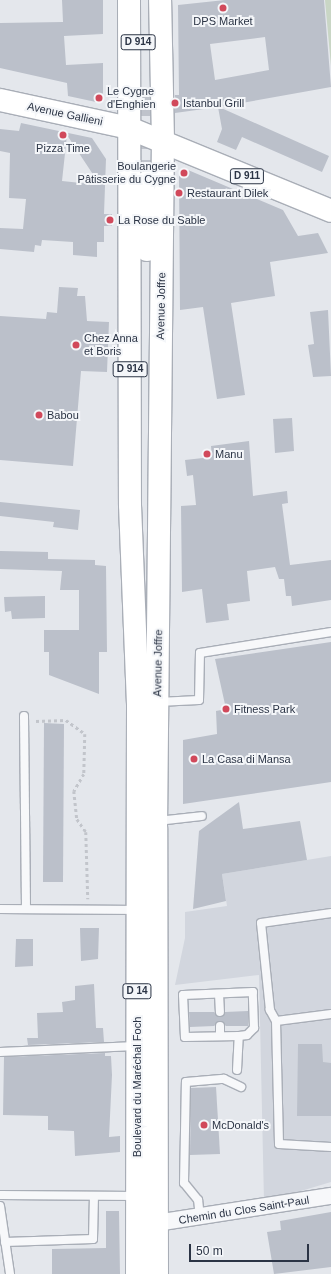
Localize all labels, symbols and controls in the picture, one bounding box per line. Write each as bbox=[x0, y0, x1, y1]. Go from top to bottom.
marker: DPS Market bbox=[218, 3, 228, 13]
place label: DPS Market bbox=[193, 14, 253, 28]
road number: D 914 bbox=[120, 34, 156, 50]
place label: Le Cygne d'Enghien bbox=[107, 85, 156, 111]
marker: Le Cygne d'Enghien bbox=[94, 93, 104, 103]
place label: Istanbul Grill bbox=[183, 96, 244, 110]
marker: Istanbul Grill bbox=[170, 98, 180, 108]
street label: Avenue Gallieni bbox=[26, 100, 104, 128]
marker: Pizza Time bbox=[58, 130, 68, 140]
place label: Pizza Time bbox=[36, 141, 90, 155]
place label: Boulangerie Pâtisserie du Cygne bbox=[78, 160, 176, 186]
marker: Boulangerie Pâtisserie du Cygne bbox=[179, 168, 189, 178]
road number: D 911 bbox=[229, 168, 265, 184]
place label: Restaurant Dilek bbox=[187, 186, 268, 200]
marker: Restaurant Dilek bbox=[174, 188, 184, 198]
place label: La Rose du Sable bbox=[118, 213, 205, 227]
marker: La Rose du Sable bbox=[105, 215, 115, 225]
street label: Avenue Joffre bbox=[154, 272, 168, 340]
place label: Chez Anna et Boris bbox=[84, 332, 138, 358]
marker: Chez Anna et Boris bbox=[71, 340, 81, 350]
road number: D 914 bbox=[112, 361, 148, 377]
place label: Babou bbox=[47, 408, 79, 422]
marker: Babou bbox=[34, 410, 44, 420]
place label: Manu bbox=[215, 447, 243, 461]
marker: Manu bbox=[202, 449, 212, 459]
street label: Avenue Joffre bbox=[151, 629, 165, 697]
place label: Fitness Park bbox=[234, 702, 295, 716]
marker: Fitness Park bbox=[221, 704, 231, 714]
place label: La Casa di Mansa bbox=[202, 752, 291, 766]
marker: La Casa di Mansa bbox=[189, 754, 199, 764]
road number: D 14 bbox=[122, 983, 152, 999]
street label: Boulevard du Maréchal Foch bbox=[130, 1017, 144, 1157]
place label: McDonald's bbox=[212, 1118, 269, 1132]
marker: McDonald's bbox=[199, 1120, 209, 1130]
street label: Chemin du Clos Saint-Paul bbox=[178, 1193, 310, 1227]
scale bar bbox=[191, 1236, 311, 1262]
text: 50 m bbox=[196, 1244, 223, 1258]

